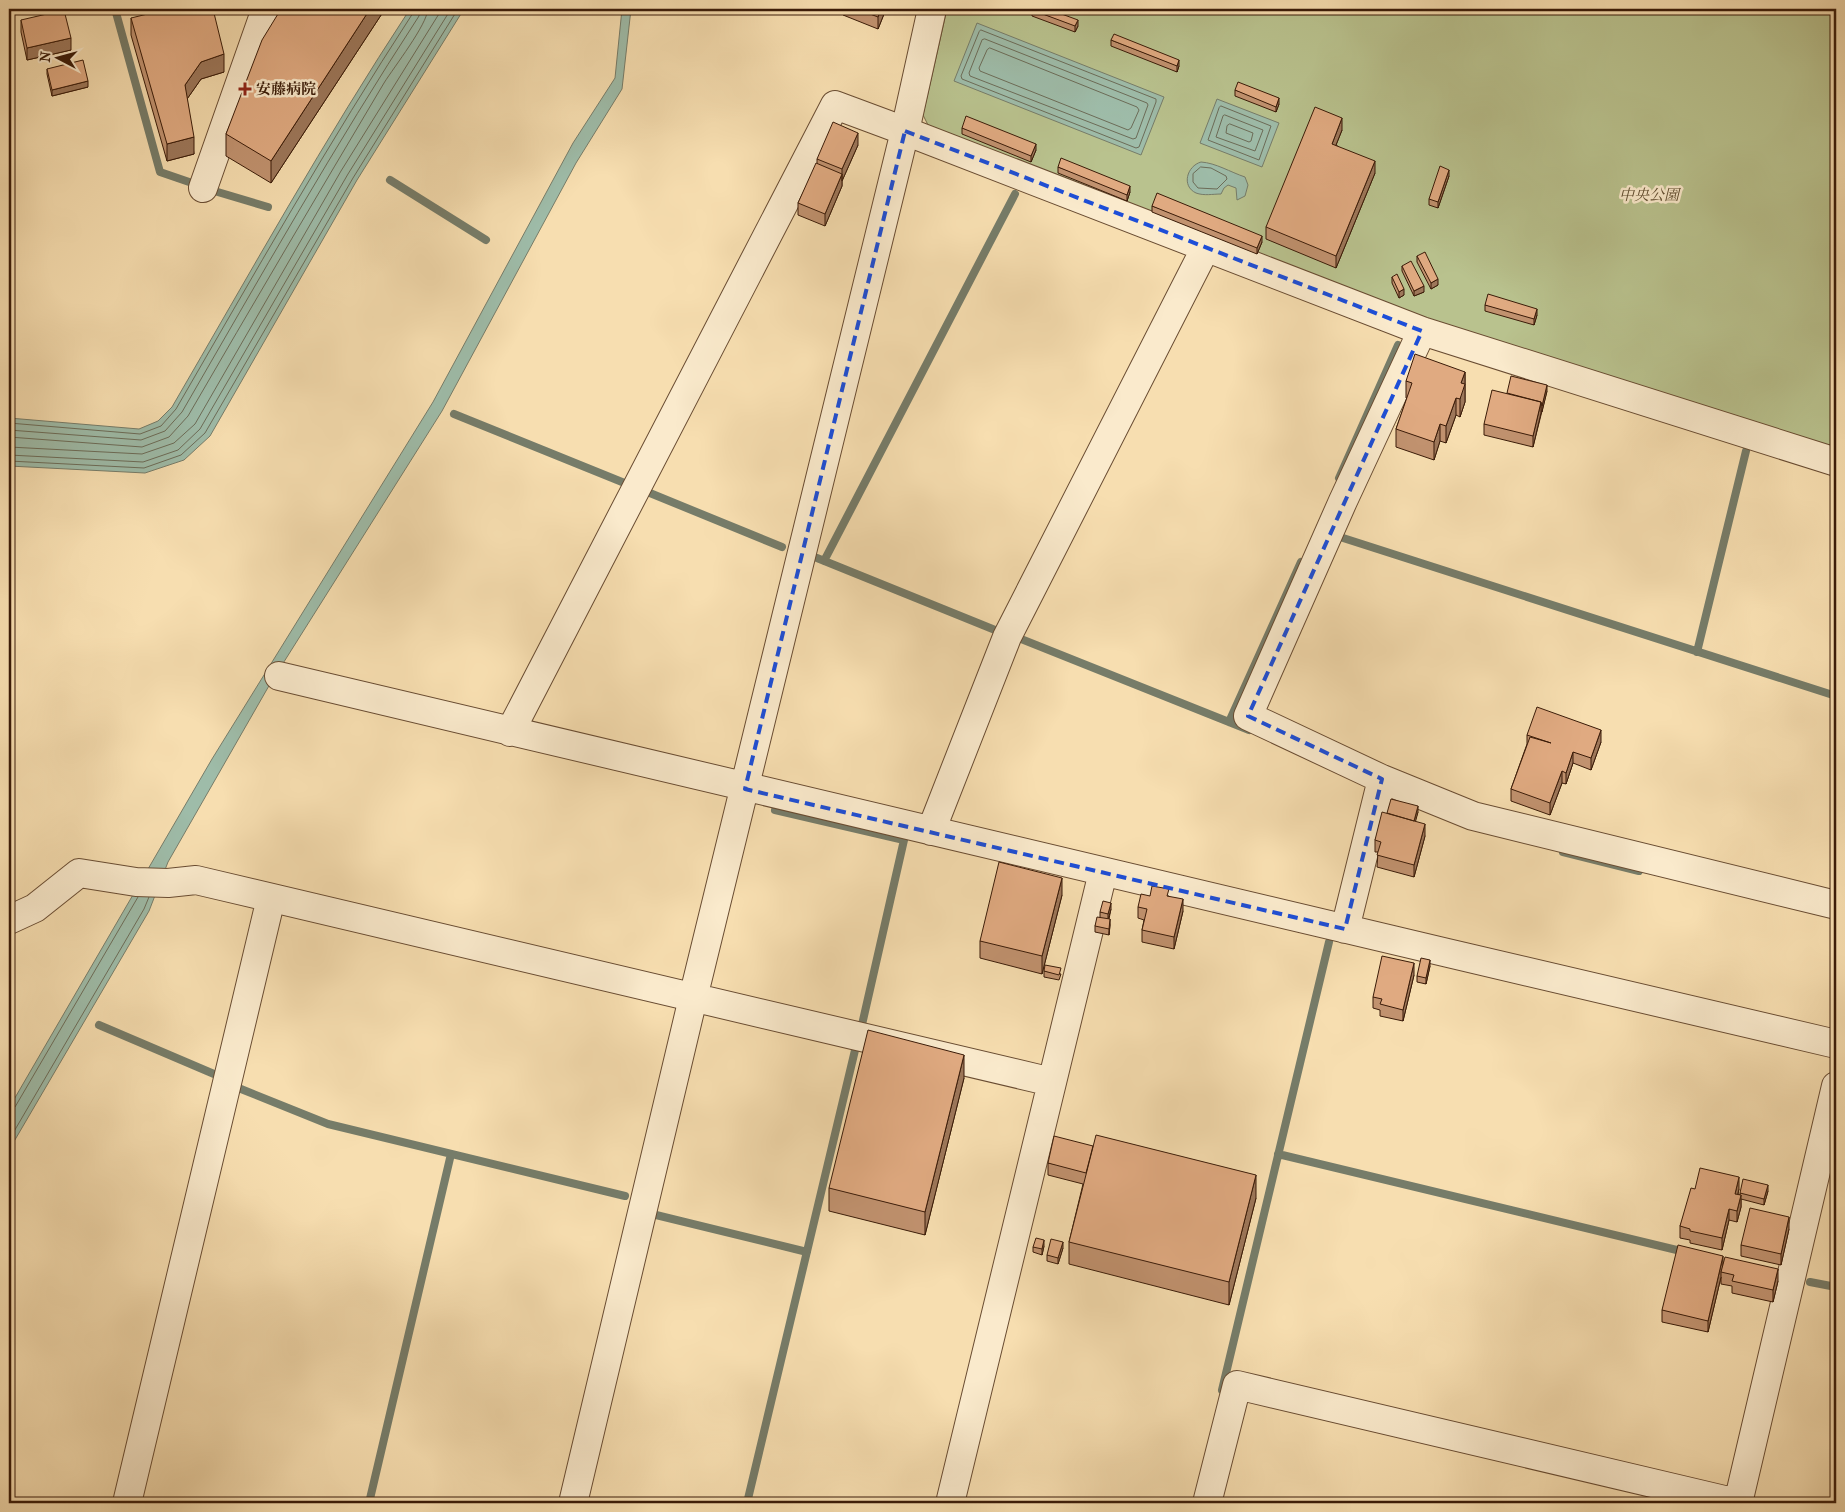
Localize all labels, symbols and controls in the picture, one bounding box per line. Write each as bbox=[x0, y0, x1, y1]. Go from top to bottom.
north arrow bbox=[32, 32, 82, 82]
text: N bbox=[37, 50, 55, 63]
place label: 安藤病院 bbox=[256, 80, 316, 98]
marker: 安藤病院 bbox=[238, 82, 252, 96]
park label: 中央公園 bbox=[1619, 186, 1682, 204]

